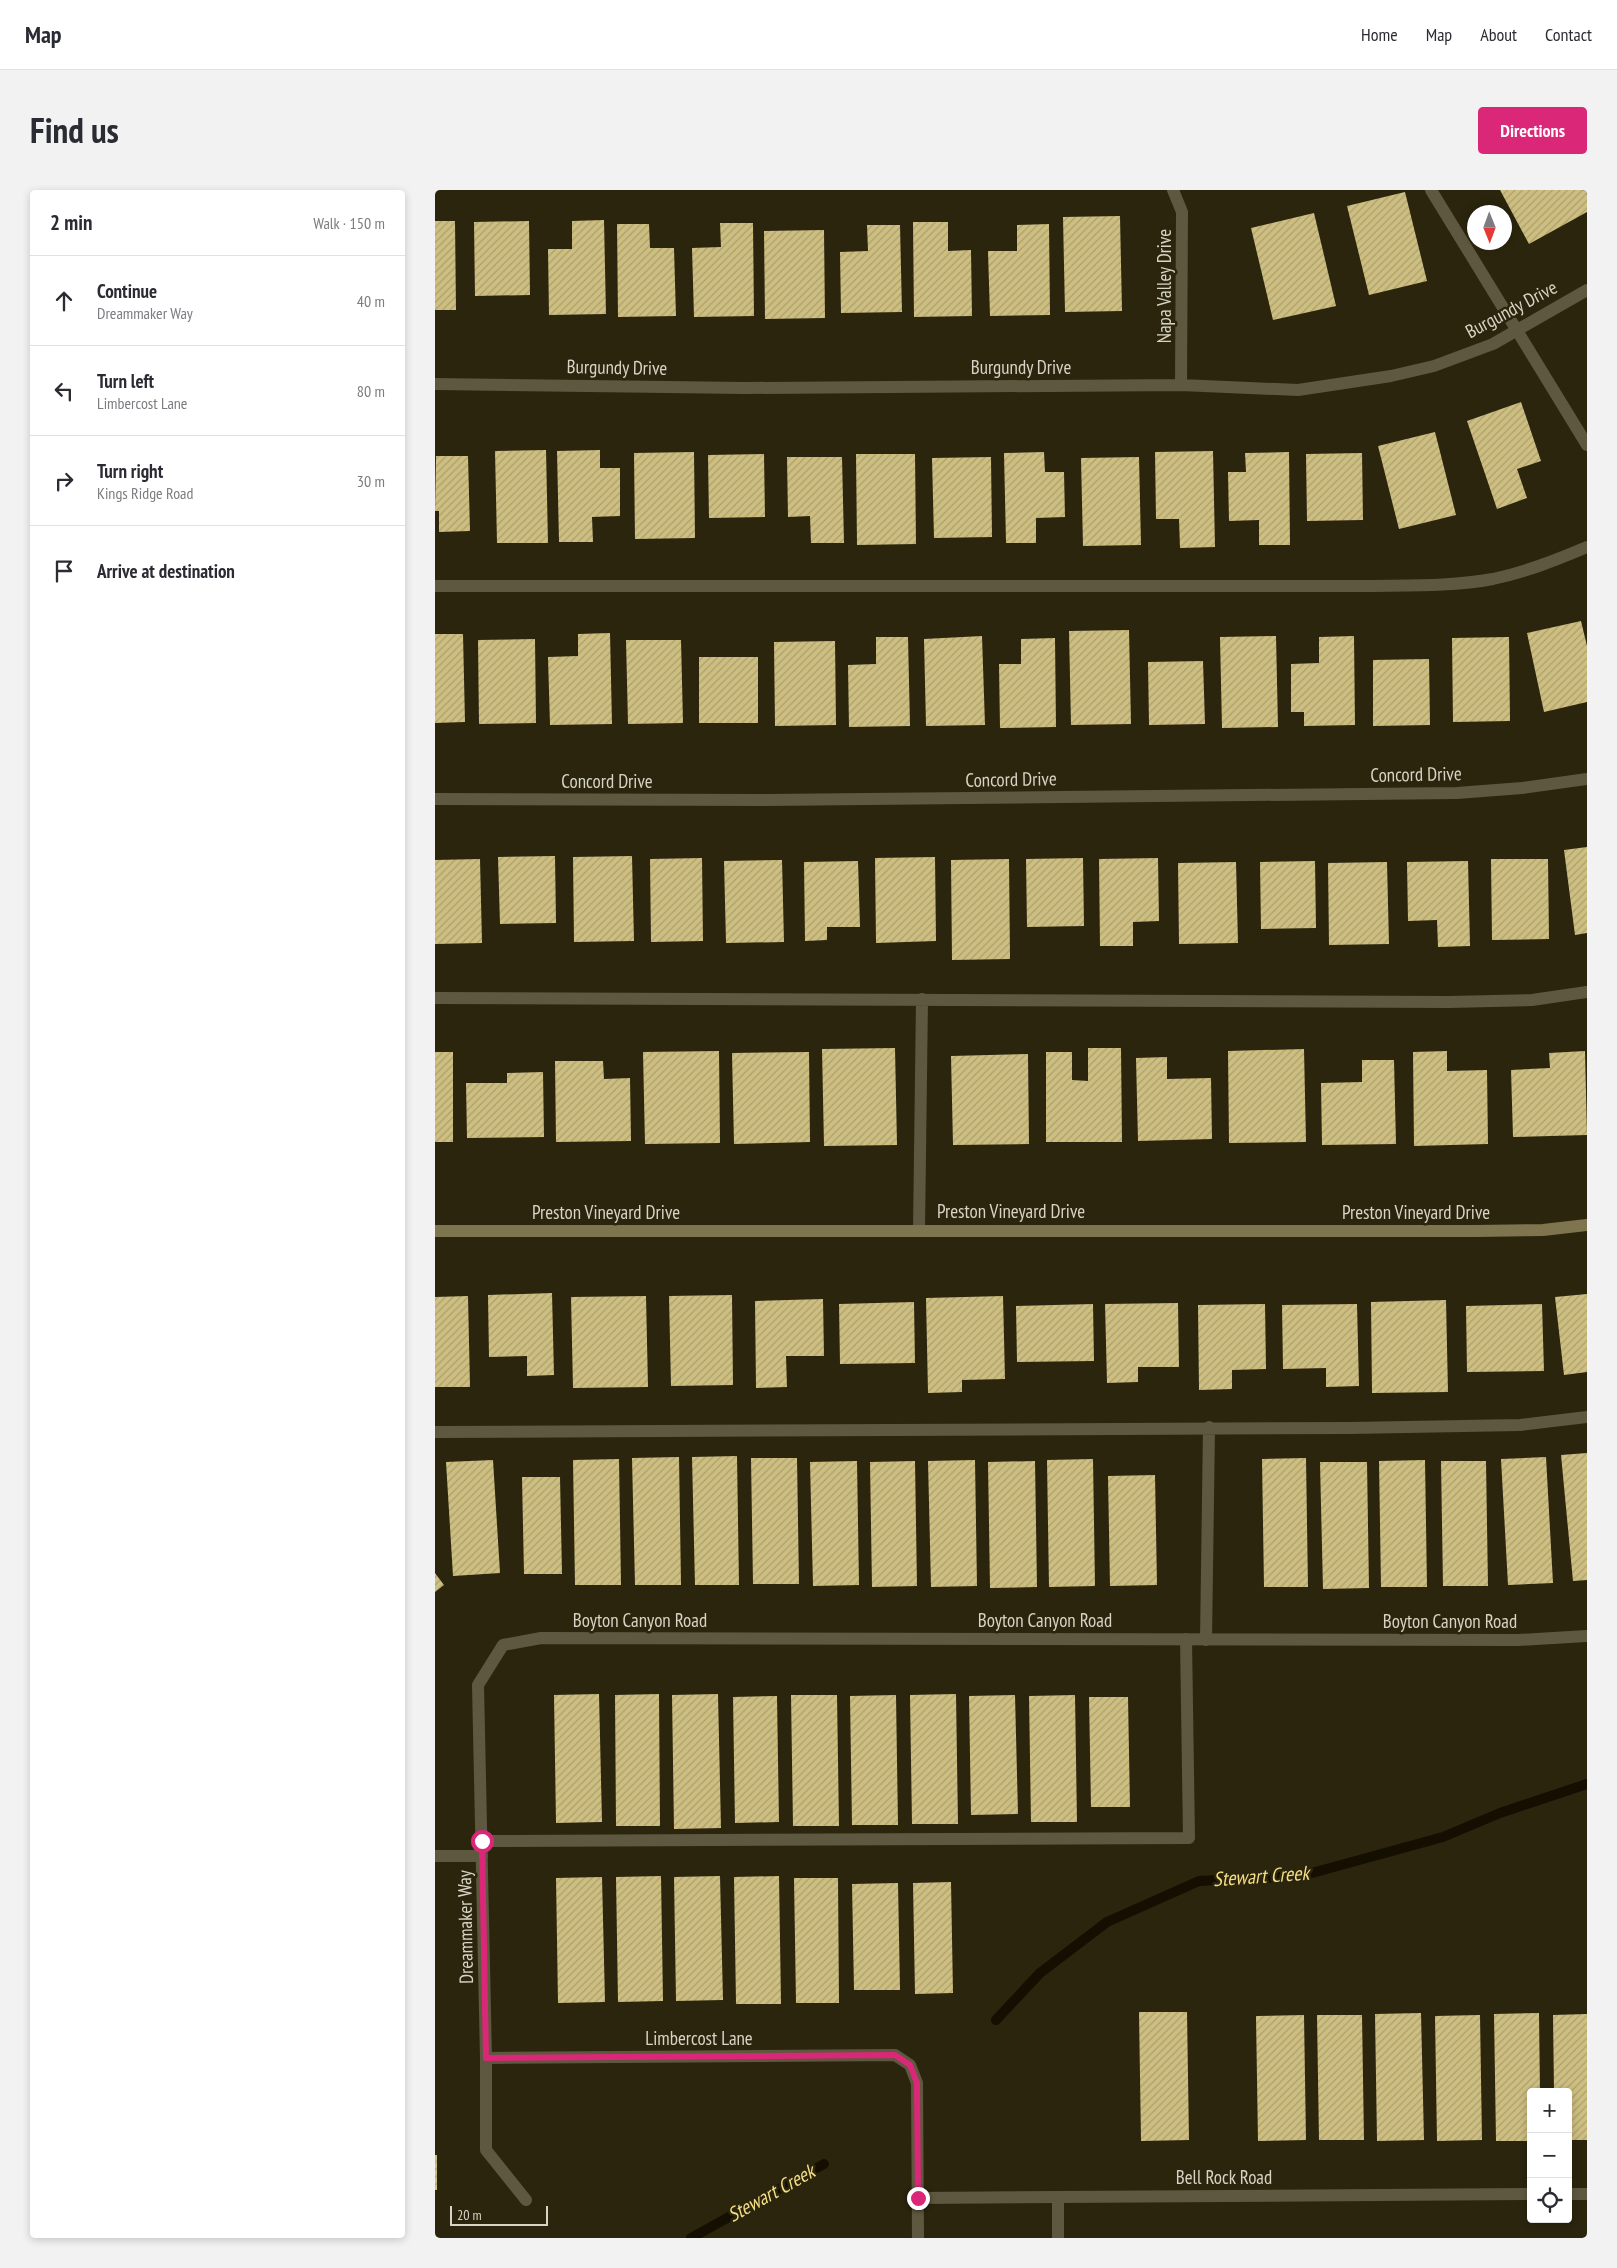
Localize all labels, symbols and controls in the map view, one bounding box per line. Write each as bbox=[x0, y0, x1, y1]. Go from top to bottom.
text: Map bbox=[25, 19, 62, 50]
text: Home bbox=[1361, 23, 1398, 46]
text: Map bbox=[1426, 23, 1452, 46]
text: About bbox=[1480, 23, 1517, 46]
text: Contact bbox=[1545, 23, 1592, 46]
text: Find us bbox=[30, 107, 119, 153]
button: Directions bbox=[1478, 107, 1587, 154]
north arrow bbox=[1467, 205, 1512, 250]
text: 2 min bbox=[50, 209, 92, 236]
text: Walk · 150 m bbox=[313, 213, 385, 233]
street label: Napa Valley Drive bbox=[1152, 229, 1176, 343]
street label: Burgundy Drive bbox=[1461, 275, 1561, 343]
text: Continue bbox=[97, 279, 157, 303]
icon: ahead bbox=[50, 287, 78, 315]
text: 40 m bbox=[357, 291, 385, 311]
text: Dreammaker Way bbox=[97, 303, 193, 323]
street label: Burgundy Drive bbox=[567, 354, 668, 380]
street label: Burgundy Drive bbox=[971, 355, 1071, 379]
text: Turn left bbox=[97, 369, 154, 393]
icon: left bbox=[50, 377, 78, 405]
text: 80 m bbox=[357, 381, 385, 401]
text: Limbercost Lane bbox=[97, 393, 187, 413]
text: Turn right bbox=[97, 459, 163, 483]
icon: right bbox=[50, 467, 78, 495]
text: 30 m bbox=[357, 471, 385, 491]
text: Kings Ridge Road bbox=[97, 483, 193, 503]
icon: arrive bbox=[50, 557, 78, 585]
text: Arrive at destination bbox=[97, 559, 235, 583]
street label: Concord Drive bbox=[1370, 761, 1462, 787]
street label: Concord Drive bbox=[965, 766, 1057, 792]
street label: Concord Drive bbox=[561, 769, 653, 793]
street label: Preston Vineyard Drive bbox=[937, 1199, 1085, 1223]
street label: Preston Vineyard Drive bbox=[532, 1200, 680, 1224]
street label: Preston Vineyard Drive bbox=[1342, 1200, 1490, 1224]
street label: Boyton Canyon Road bbox=[573, 1608, 707, 1632]
street label: Boyton Canyon Road bbox=[978, 1608, 1112, 1632]
street label: Boyton Canyon Road bbox=[1383, 1609, 1517, 1633]
route start bbox=[471, 1830, 494, 1853]
water label: Stewart Creek bbox=[1212, 1860, 1312, 1892]
street label: Dreammaker Way bbox=[452, 1869, 478, 1984]
street label: Limbercost Lane bbox=[645, 2026, 753, 2050]
map controls bbox=[1527, 2088, 1572, 2223]
button: + bbox=[1527, 2088, 1572, 2133]
button: − bbox=[1527, 2133, 1572, 2178]
water label: Stewart Creek bbox=[723, 2157, 821, 2228]
street label: Bell Rock Road bbox=[1176, 2165, 1272, 2189]
button: locate bbox=[1527, 2178, 1572, 2223]
route end bbox=[907, 2187, 930, 2210]
scale bar bbox=[450, 2203, 547, 2226]
text: 20 m bbox=[457, 2206, 482, 2224]

